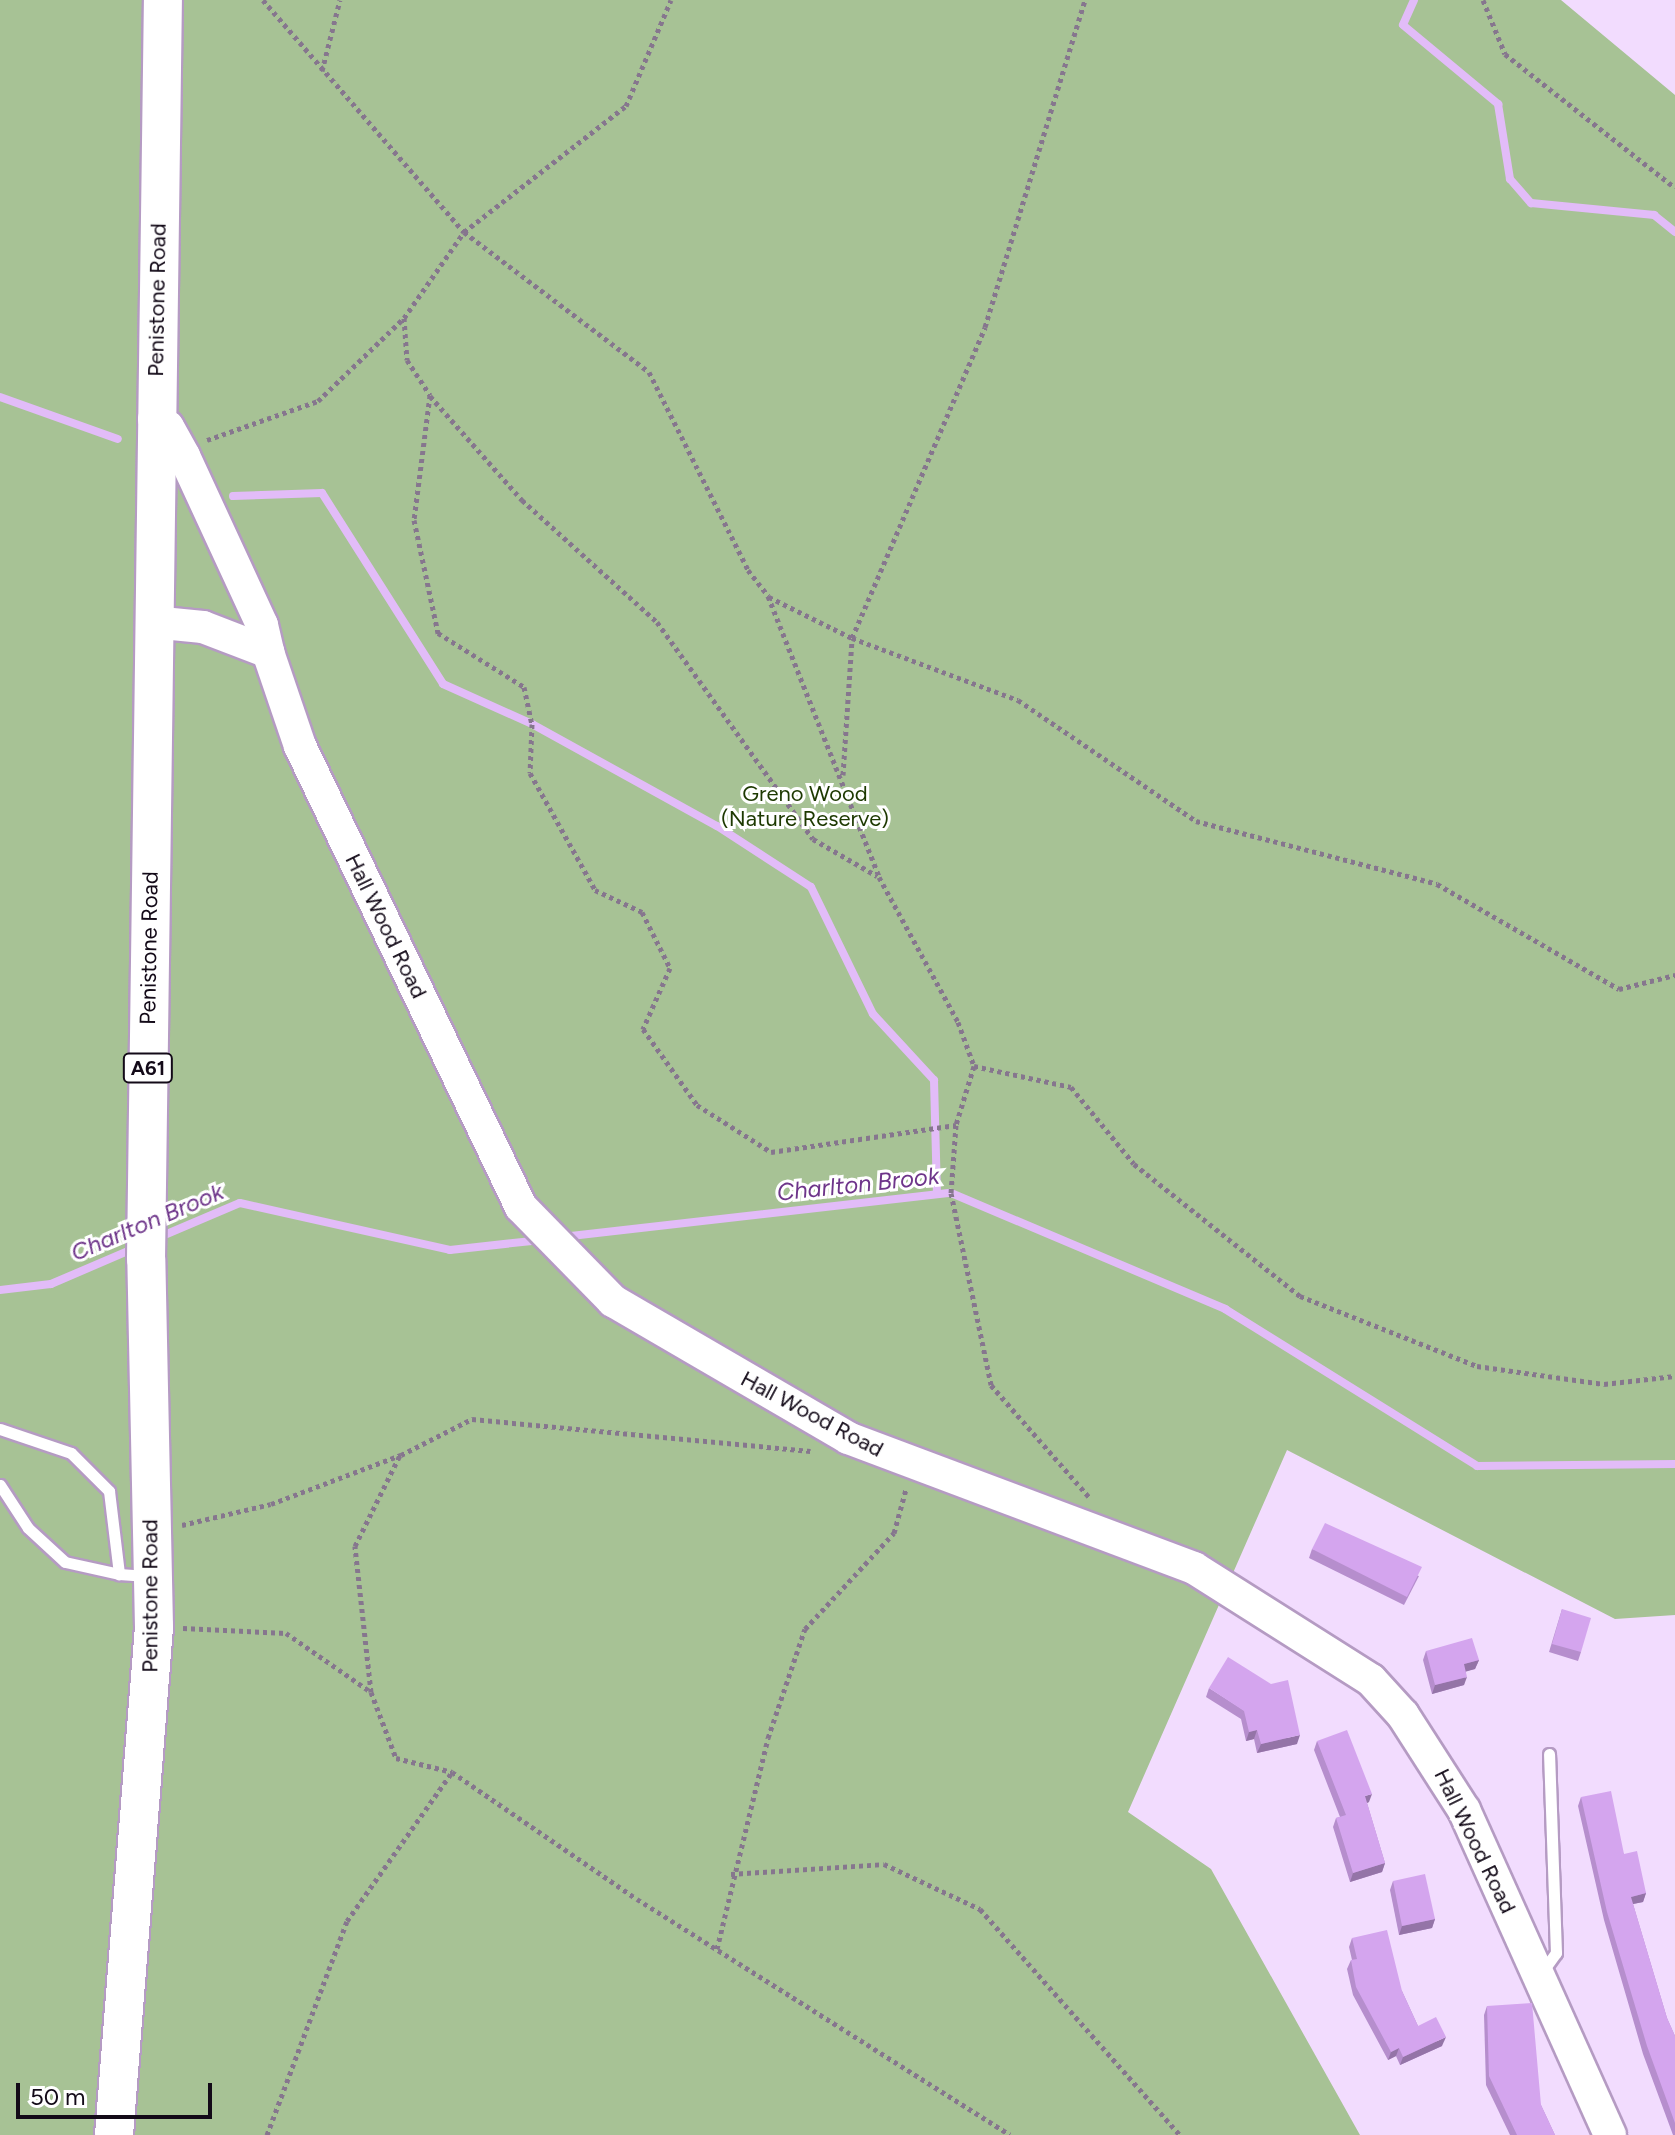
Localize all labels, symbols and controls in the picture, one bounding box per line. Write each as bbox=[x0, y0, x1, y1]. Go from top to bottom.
street label: Penistone Road bbox=[142, 223, 172, 377]
park label: Greno Wood (Nature Reserve) bbox=[721, 780, 889, 832]
street label: Hall Wood Road bbox=[340, 849, 432, 1003]
street label: Penistone Road bbox=[134, 871, 164, 1025]
road number: A61 bbox=[122, 1052, 174, 1084]
water label: Charlton Brook bbox=[775, 1161, 941, 1207]
water label: Charlton Brook bbox=[66, 1177, 228, 1267]
street label: Hall Wood Road bbox=[736, 1365, 888, 1463]
street label: Penistone Road bbox=[137, 1519, 163, 1673]
street label: Hall Wood Road bbox=[1429, 1764, 1521, 1918]
scale bar bbox=[20, 2067, 216, 2117]
text: 50 m bbox=[30, 2082, 86, 2111]

